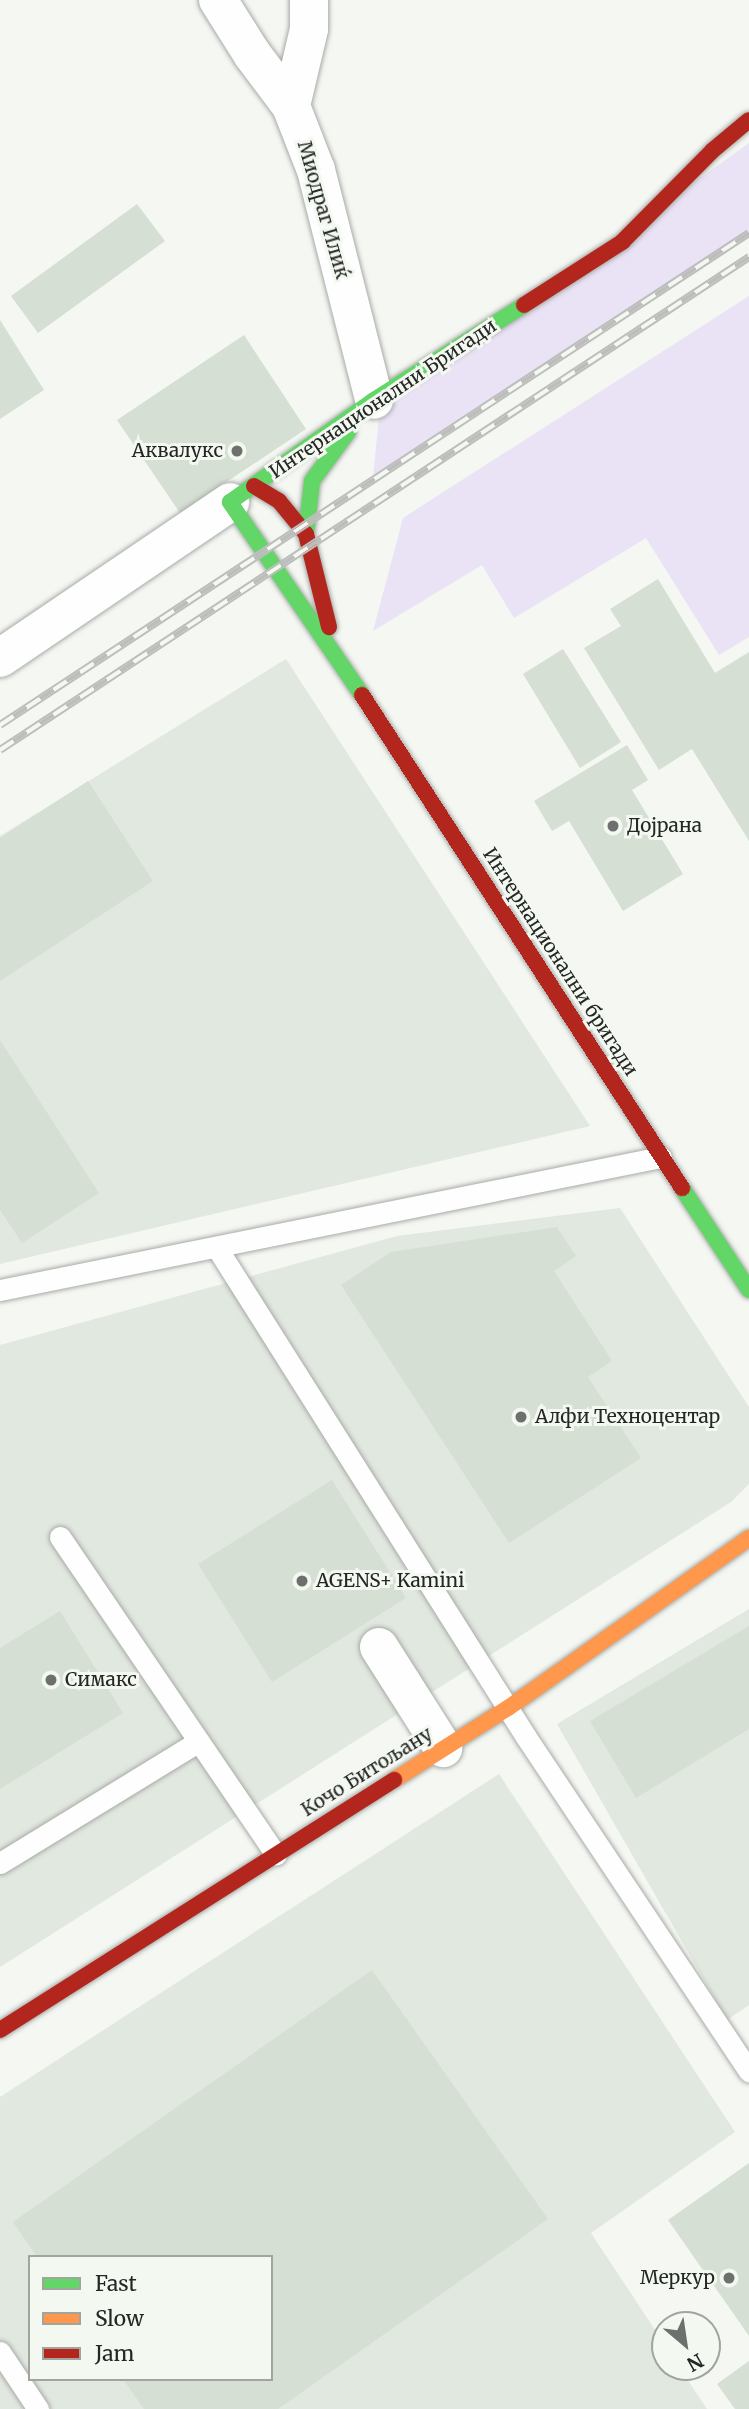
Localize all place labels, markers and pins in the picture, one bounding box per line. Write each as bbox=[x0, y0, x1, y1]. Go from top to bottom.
place label: Аквалукс bbox=[132, 440, 223, 462]
marker: Аквалукс bbox=[229, 443, 245, 459]
place label: Дојрана bbox=[627, 815, 702, 837]
marker: Дојрана bbox=[605, 818, 621, 834]
place label: Алфи Техноцентар bbox=[535, 1406, 720, 1428]
marker: Алфи Техноцентар bbox=[513, 1409, 529, 1425]
place label: AGENS+ Kamini bbox=[316, 1570, 464, 1592]
marker: AGENS+ Kamini bbox=[294, 1573, 310, 1589]
place label: Симакс bbox=[65, 1669, 137, 1691]
marker: Симакс bbox=[43, 1672, 59, 1688]
place label: Меркур bbox=[640, 2267, 715, 2289]
marker: Меркур bbox=[721, 2270, 737, 2286]

